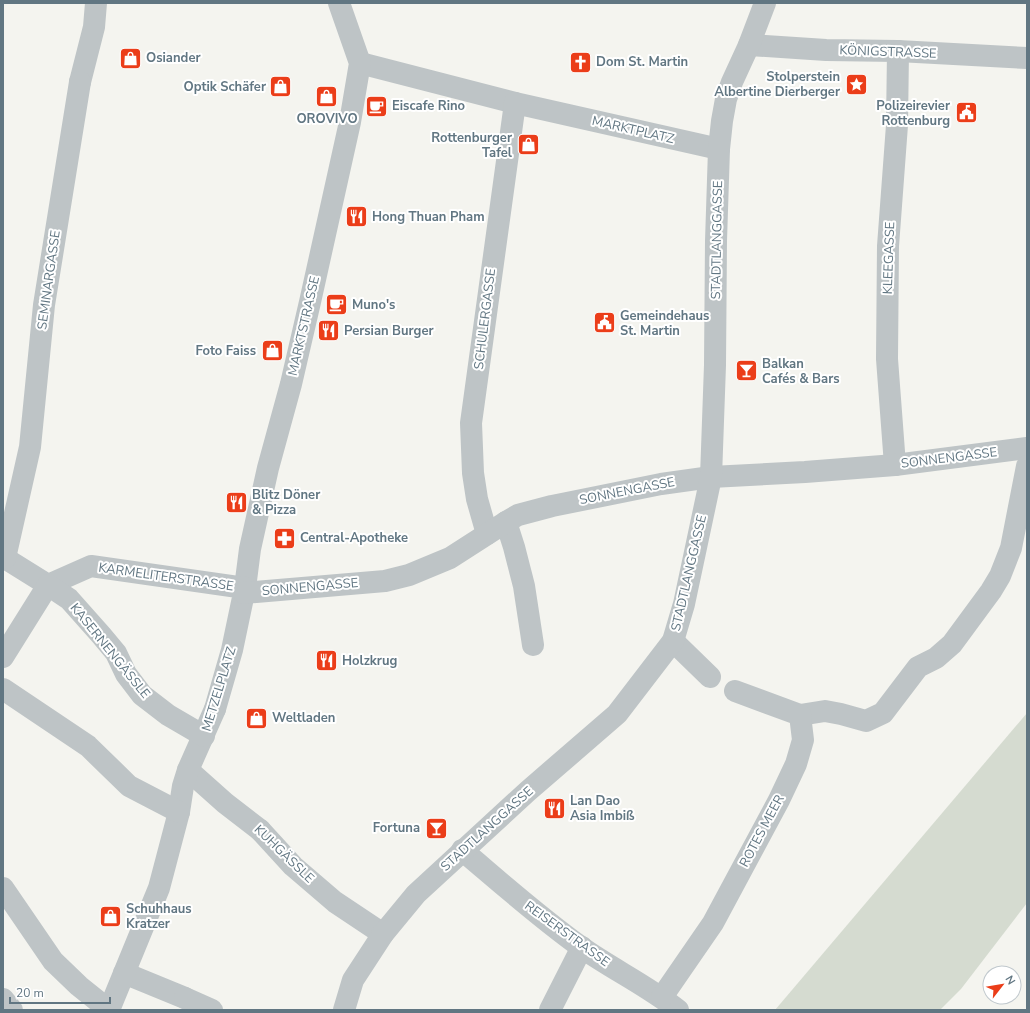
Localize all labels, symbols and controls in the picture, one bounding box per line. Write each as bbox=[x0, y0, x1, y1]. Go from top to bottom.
street label: KÖNIGSTRASSE bbox=[839, 40, 937, 63]
shop icon: Osiander bbox=[117, 45, 143, 71]
place label: Osiander bbox=[146, 49, 201, 67]
church icon: Dom St. Martin bbox=[567, 49, 593, 75]
place label: Dom St. Martin bbox=[596, 53, 688, 71]
place label: Stolperstein Albertine Dierberger bbox=[714, 68, 841, 101]
place icon: Stolperstein Albertine Dierberger bbox=[843, 71, 869, 97]
shop icon: Optik Schäfer bbox=[268, 74, 294, 100]
place label: Optik Schäfer bbox=[184, 78, 267, 96]
shop icon: OROVIVO bbox=[314, 84, 340, 110]
cafe icon: Eiscafe Rino bbox=[363, 93, 389, 119]
place label: Eiscafe Rino bbox=[392, 97, 465, 115]
place label: Polizeirevier Rottenburg bbox=[876, 97, 951, 130]
public building icon: Polizeirevier Rottenburg bbox=[953, 100, 979, 126]
place label: OROVIVO bbox=[296, 110, 358, 128]
street label: MARKTPLATZ bbox=[590, 112, 676, 148]
place label: Rottenburger Tafel bbox=[431, 129, 513, 162]
shop icon: Rottenburger Tafel bbox=[515, 132, 541, 158]
street label: STADTLANGGASSE bbox=[707, 180, 727, 300]
restaurant icon: Hong Thuan Pham bbox=[344, 204, 370, 230]
place label: Hong Thuan Pham bbox=[372, 208, 485, 226]
street label: KLEEGASSE bbox=[879, 221, 899, 295]
street label: SEMINARGASSE bbox=[33, 229, 65, 331]
street label: SCHULERGASSE bbox=[470, 267, 500, 371]
street label: MARKTSTRASSE bbox=[284, 274, 324, 378]
cafe icon: Muno's bbox=[323, 292, 349, 318]
place label: Muno's bbox=[352, 296, 395, 314]
place label: Gemeindehaus St. Martin bbox=[620, 307, 709, 340]
public building icon: Gemeindehaus St. Martin bbox=[591, 310, 617, 336]
restaurant icon: Persian Burger bbox=[315, 318, 341, 344]
place label: Persian Burger bbox=[344, 322, 434, 340]
shop icon: Foto Faiss bbox=[259, 338, 285, 364]
place label: Foto Faiss bbox=[195, 342, 256, 360]
place label: Balkan Cafés & Bars bbox=[762, 355, 840, 388]
bar icon: Balkan Cafés & Bars bbox=[733, 358, 759, 384]
street label: SONNENGASSE bbox=[900, 443, 998, 473]
street label: SONNENGASSE bbox=[578, 473, 676, 509]
place label: Blitz Döner & Pizza bbox=[252, 486, 321, 519]
restaurant icon: Blitz Döner & Pizza bbox=[224, 489, 250, 515]
street label: STADTLANGGASSE bbox=[667, 513, 711, 633]
pharmacy icon: Central-Apotheke bbox=[272, 525, 298, 551]
place label: Central-Apotheke bbox=[300, 529, 408, 547]
street label: KARMELITERSTRASSE bbox=[97, 559, 235, 595]
street label: SONNENGASSE bbox=[261, 574, 359, 600]
street label: KASERNENGÄSSLE bbox=[66, 599, 155, 702]
street label: METZELPLATZ bbox=[198, 644, 241, 733]
restaurant icon: Holzkrug bbox=[313, 648, 339, 674]
place label: Holzkrug bbox=[342, 652, 397, 670]
shop icon: Weltladen bbox=[243, 705, 269, 731]
place label: Weltladen bbox=[272, 709, 335, 727]
street label: STADTLANGGASSE bbox=[437, 783, 537, 875]
street label: ROTES MEER bbox=[735, 791, 789, 870]
place label: Lan Dao Asia Imbiß bbox=[570, 792, 635, 825]
restaurant icon: Lan Dao Asia Imbiß bbox=[541, 795, 567, 821]
bar icon: Fortuna bbox=[423, 815, 449, 841]
place label: Fortuna bbox=[373, 819, 420, 837]
street label: KUHGÄSSLE bbox=[250, 820, 319, 887]
street label: REISERSTRASSE bbox=[521, 897, 613, 971]
place label: Schuhhaus Kratzer bbox=[126, 900, 192, 933]
shop icon: Schuhhaus Kratzer bbox=[97, 903, 123, 929]
north arrow bbox=[982, 965, 1022, 1005]
text: N bbox=[1002, 973, 1019, 987]
scale bar bbox=[10, 979, 110, 1005]
text: 20 m bbox=[16, 985, 44, 1001]

